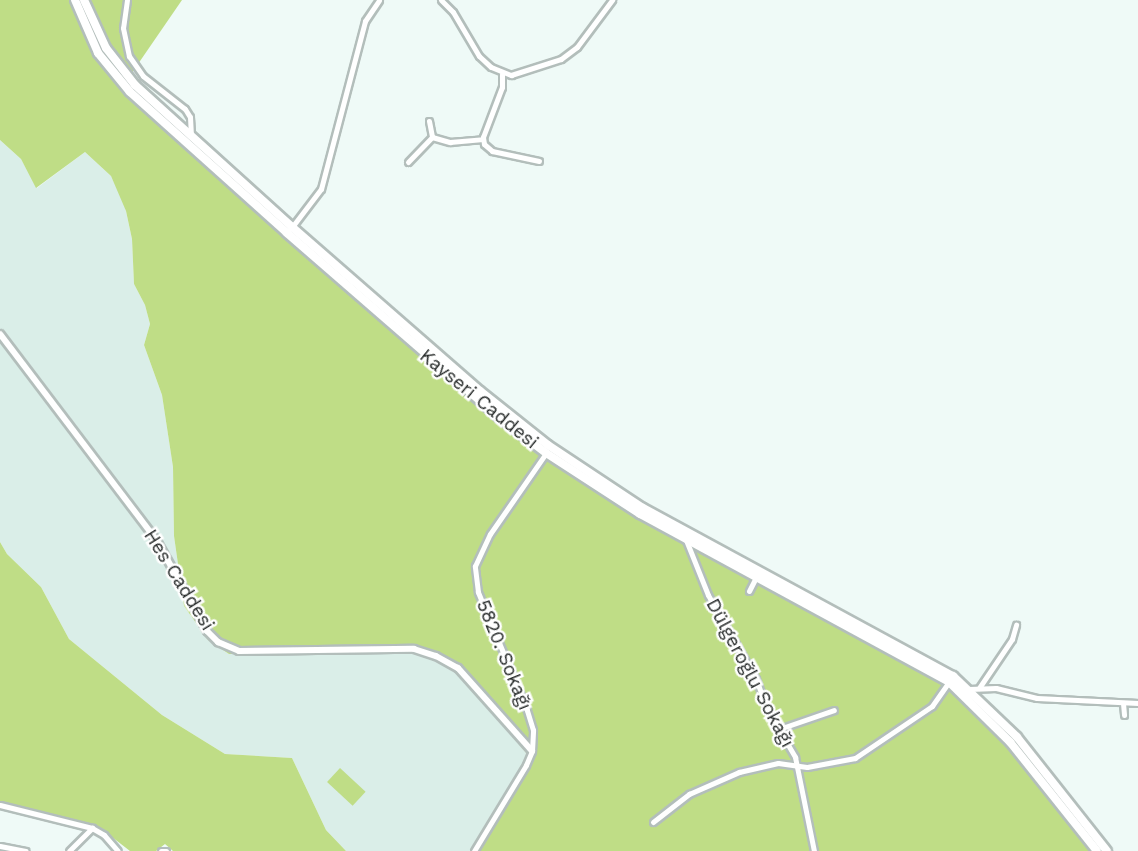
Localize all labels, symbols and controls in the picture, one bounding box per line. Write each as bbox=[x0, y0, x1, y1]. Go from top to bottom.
street label: Kayseri Caddesi bbox=[415, 344, 543, 454]
street label: Hes Caddesi bbox=[139, 525, 219, 635]
street label: Dülgeroğlu Sokağı bbox=[701, 595, 799, 751]
street label: 5820. Sokağı bbox=[472, 597, 536, 713]

